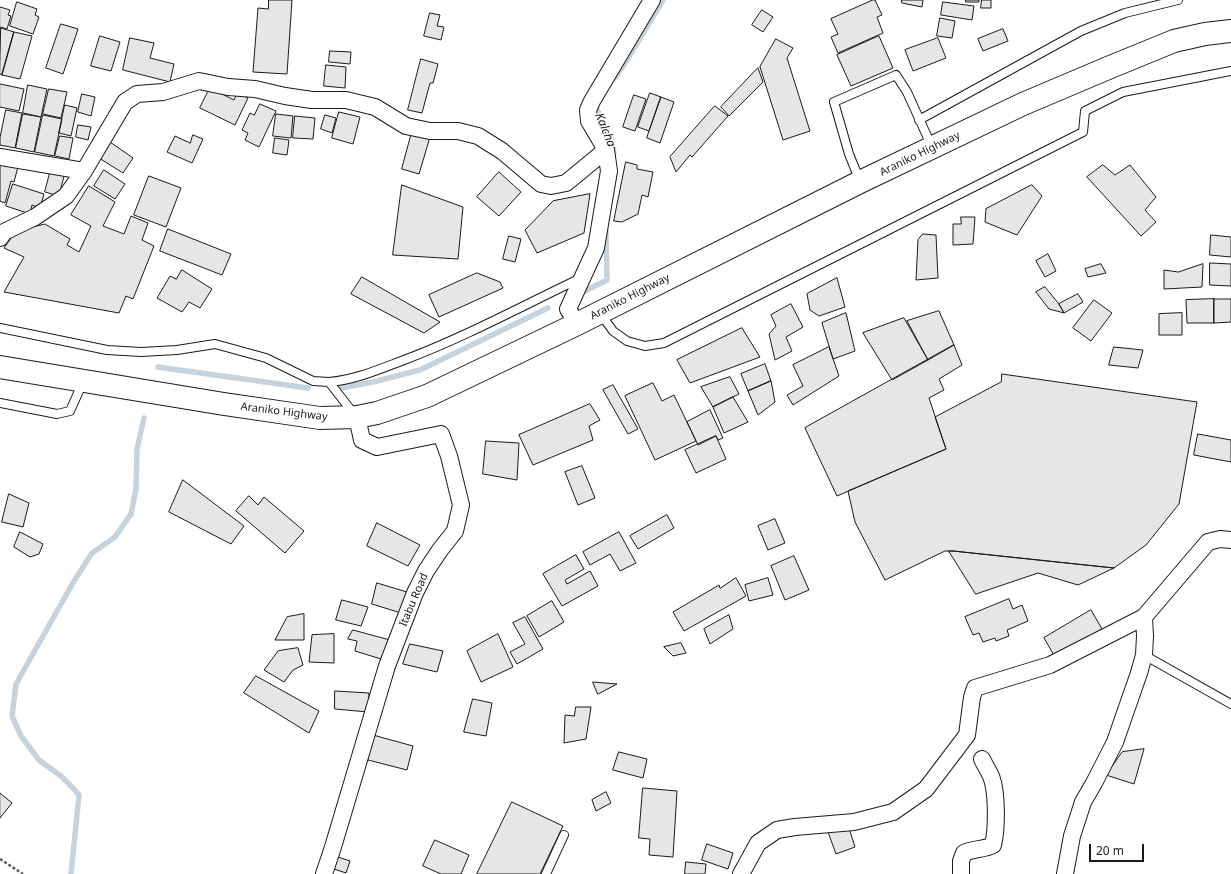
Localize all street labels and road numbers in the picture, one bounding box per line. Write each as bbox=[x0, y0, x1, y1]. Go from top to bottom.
street label: Araniko Highway bbox=[878, 129, 962, 179]
street label: Araniko Highway bbox=[588, 271, 672, 323]
street label: Araniko Highway bbox=[240, 400, 328, 424]
street label: Itabu Road bbox=[397, 571, 431, 629]

